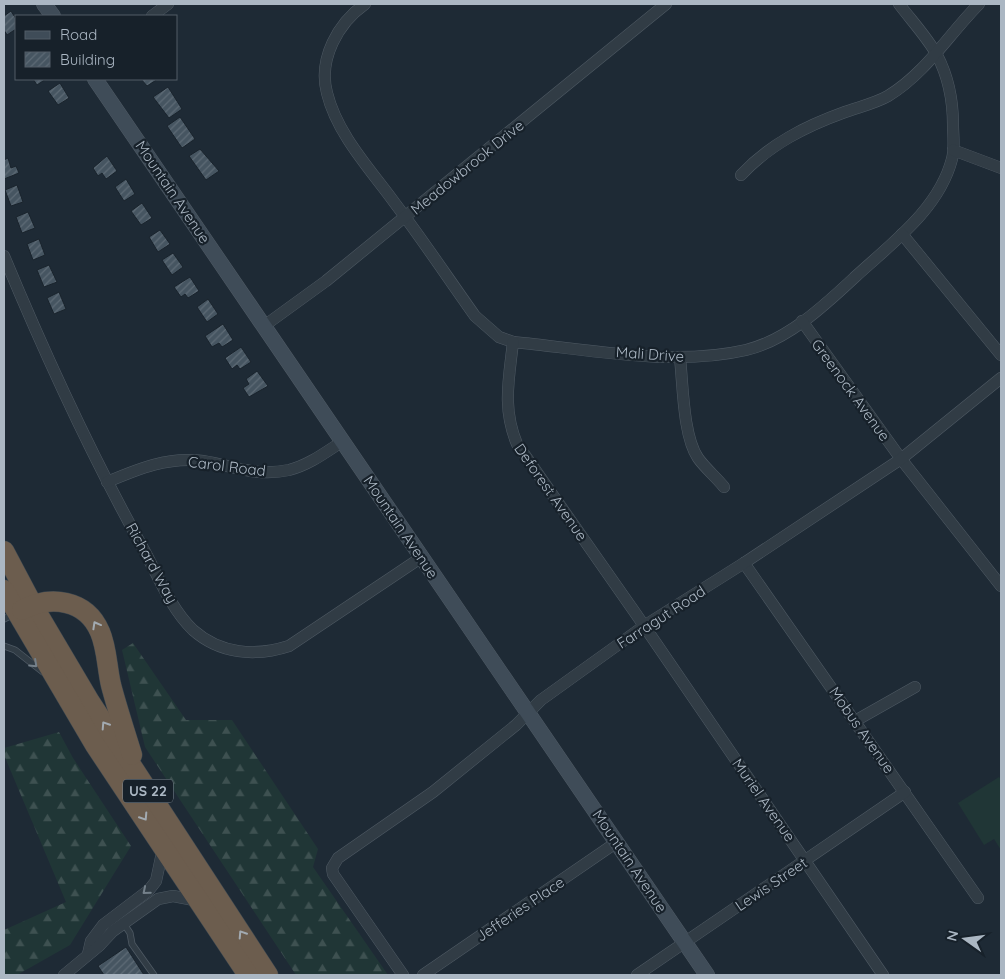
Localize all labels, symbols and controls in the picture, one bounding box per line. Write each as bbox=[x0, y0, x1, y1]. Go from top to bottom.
legend bbox=[15, 15, 178, 80]
text: Road bbox=[60, 25, 97, 44]
text: Building bbox=[60, 50, 115, 69]
street label: Meadowbrook Drive bbox=[406, 115, 528, 219]
street label: Mountain Avenue bbox=[132, 137, 214, 247]
street label: Greenock Avenue bbox=[808, 335, 894, 445]
street label: Mali Drive bbox=[615, 342, 685, 366]
street label: Deforest Avenue bbox=[510, 440, 592, 544]
street label: Carol Road bbox=[187, 452, 267, 480]
street label: Mountain Avenue bbox=[360, 472, 442, 582]
street label: Richard Way bbox=[122, 519, 182, 607]
street label: Farragut Road bbox=[613, 581, 709, 653]
one-way arrow bbox=[92, 622, 102, 631]
one-way arrow bbox=[29, 658, 38, 667]
street label: Mobus Avenue bbox=[825, 683, 899, 777]
one-way arrow bbox=[102, 721, 111, 731]
street label: Muriel Avenue bbox=[728, 755, 800, 845]
road number: US 22 bbox=[123, 779, 173, 802]
street label: Mountain Avenue bbox=[589, 806, 671, 916]
one-way arrow bbox=[138, 811, 147, 821]
street label: Lewis Street bbox=[731, 853, 811, 915]
street label: Jefferies Place bbox=[472, 872, 568, 946]
one-way arrow bbox=[143, 886, 152, 895]
north arrow bbox=[940, 914, 990, 964]
text: N bbox=[942, 929, 962, 943]
one-way arrow bbox=[239, 931, 248, 940]

